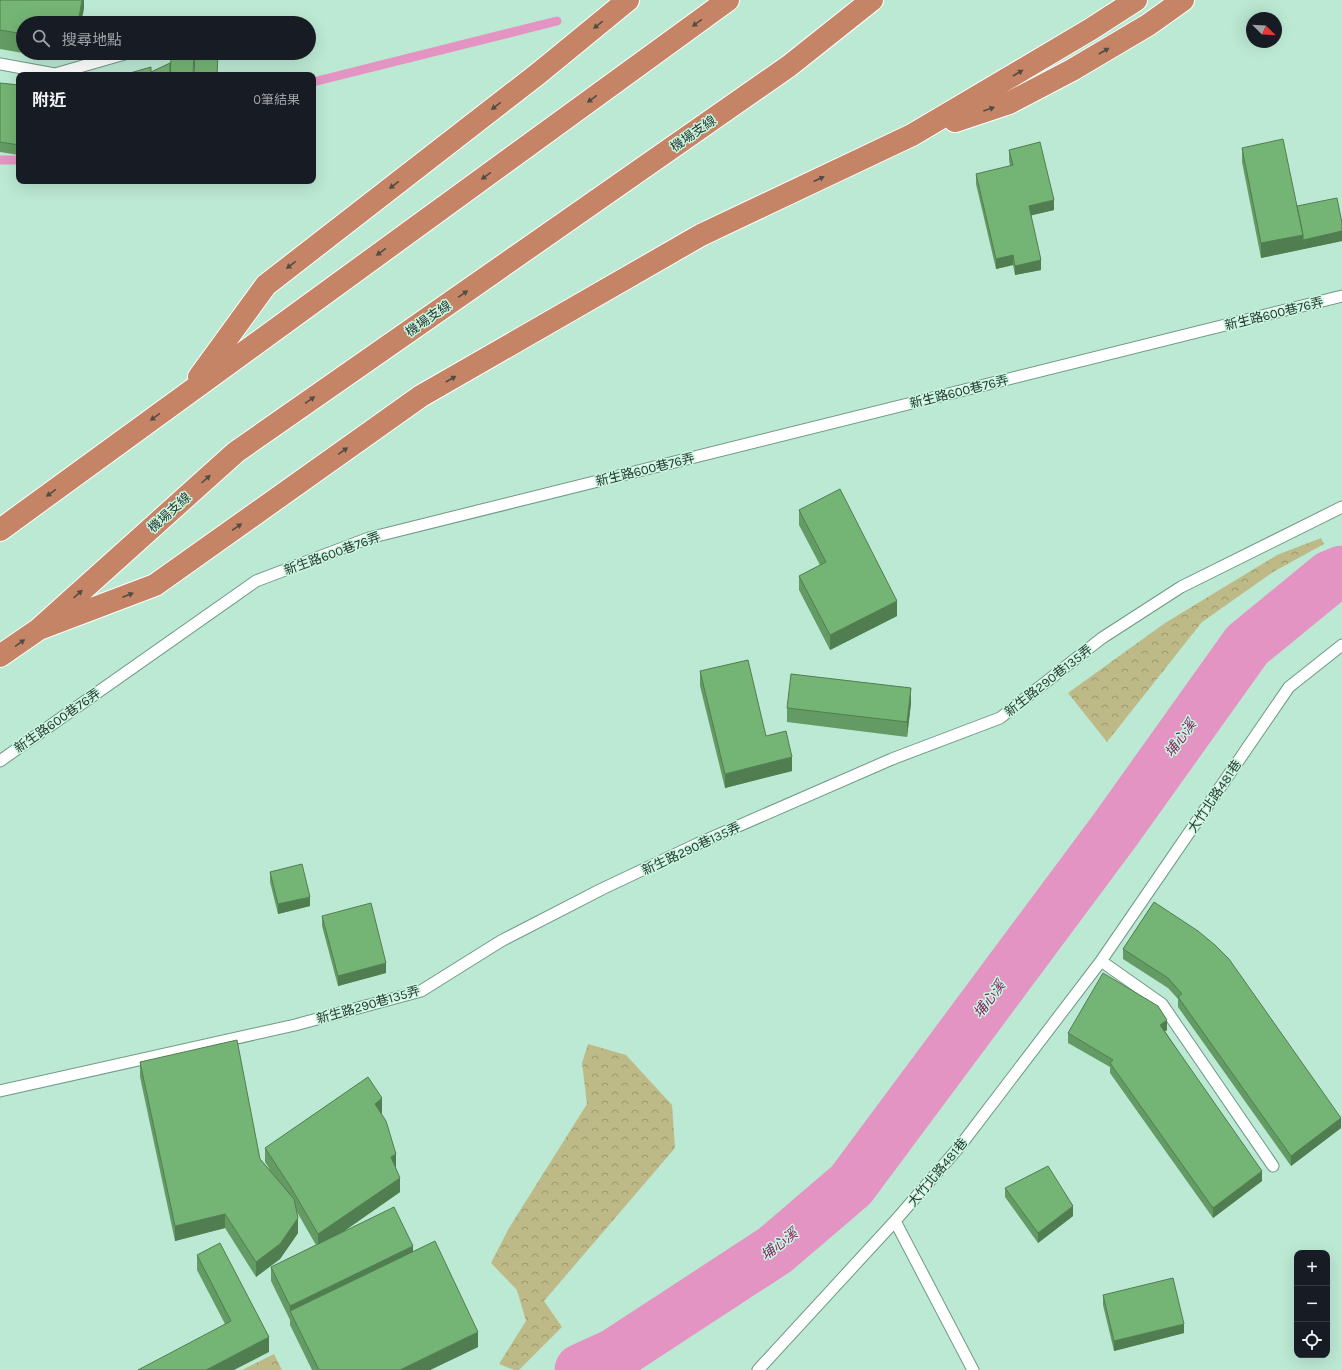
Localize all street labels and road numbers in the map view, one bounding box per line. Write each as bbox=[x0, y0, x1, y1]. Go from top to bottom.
street label: 機場支線 bbox=[668, 112, 719, 154]
street label: 新生路600巷76弄 bbox=[1223, 294, 1325, 333]
street label: 機場支線 bbox=[403, 297, 454, 339]
street label: 新生路600巷76弄 bbox=[908, 372, 1010, 411]
street label: 新生路600巷76弄 bbox=[594, 450, 696, 489]
street label: 機場支線 bbox=[145, 489, 194, 535]
street label: 新生路600巷76弄 bbox=[282, 529, 382, 578]
street label: 新生路290巷135弄 bbox=[1001, 642, 1095, 719]
street label: 新生路600巷76弄 bbox=[11, 685, 103, 756]
street label: 大竹北路481巷 bbox=[1185, 757, 1244, 836]
street label: 新生路290巷135弄 bbox=[640, 819, 743, 878]
street label: 新生路290巷135弄 bbox=[315, 983, 422, 1026]
street label: 大竹北路481巷 bbox=[904, 1135, 970, 1210]

